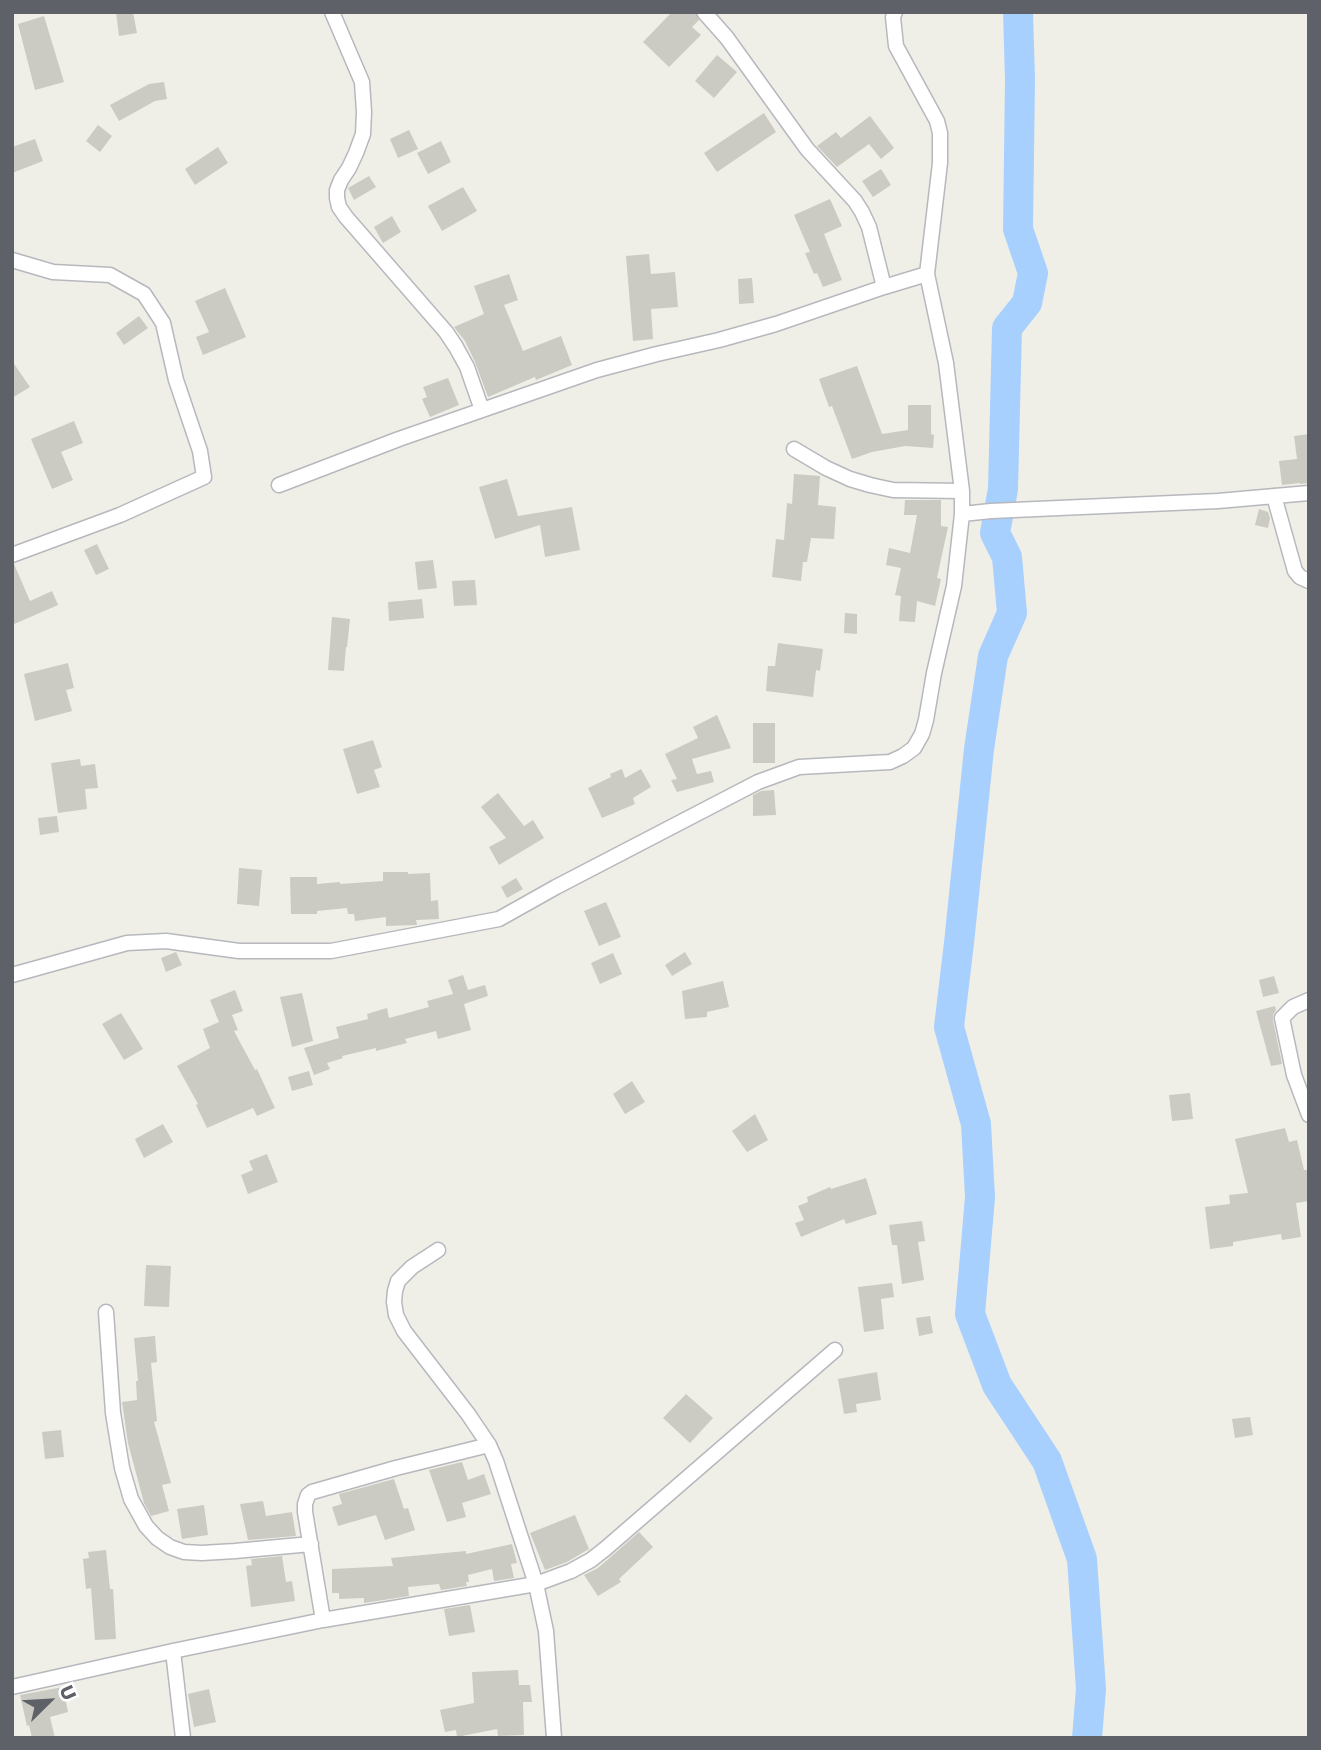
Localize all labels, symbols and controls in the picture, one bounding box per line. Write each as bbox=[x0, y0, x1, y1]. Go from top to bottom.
north arrow bbox=[14, 1666, 84, 1736]
text: U bbox=[55, 1681, 82, 1703]

